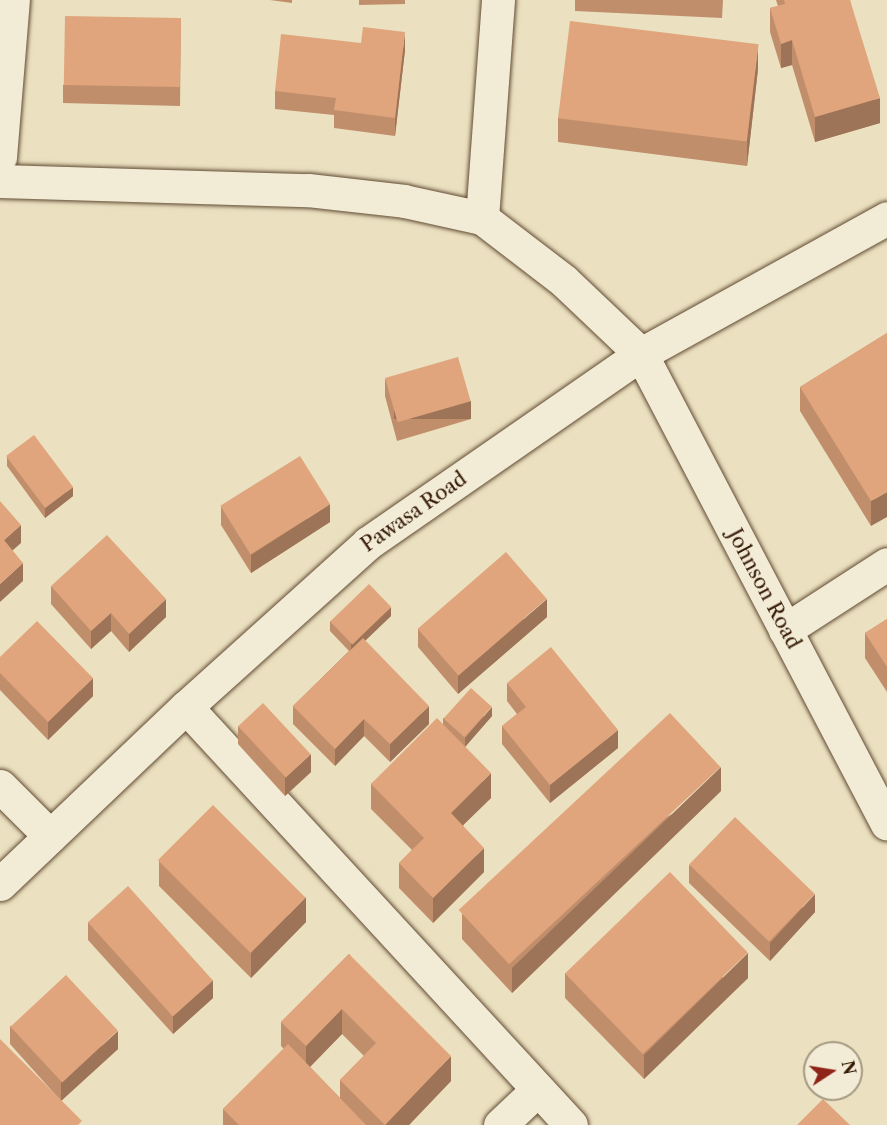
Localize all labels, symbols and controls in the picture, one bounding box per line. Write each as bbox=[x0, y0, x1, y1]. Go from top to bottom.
street label: Pawasa Road bbox=[357, 467, 471, 557]
street label: Johnson Road bbox=[722, 525, 806, 653]
north arrow bbox=[803, 1041, 863, 1101]
text: N bbox=[837, 1059, 860, 1077]

